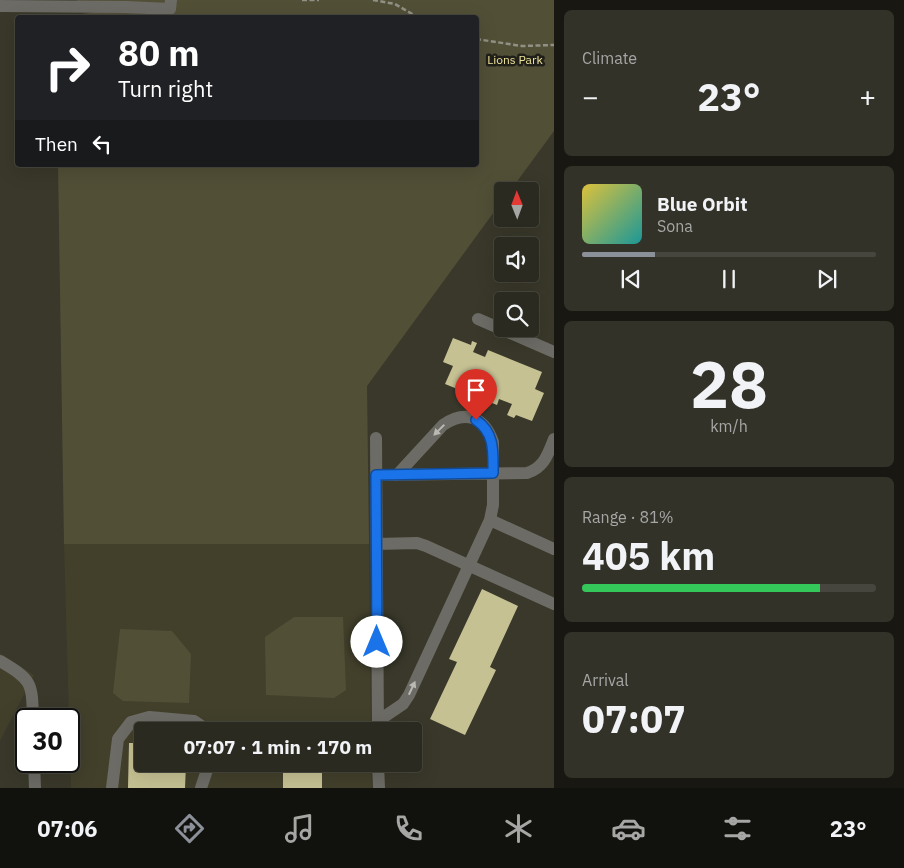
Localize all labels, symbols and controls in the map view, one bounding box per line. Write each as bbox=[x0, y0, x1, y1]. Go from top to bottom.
text: 80 m bbox=[118, 30, 200, 76]
icon: right bbox=[35, 35, 100, 100]
text: Climate bbox=[582, 48, 637, 68]
park label: Lions Park bbox=[487, 52, 543, 67]
text: 23° bbox=[697, 72, 761, 121]
text: Turn right bbox=[118, 74, 213, 103]
text: − bbox=[582, 78, 599, 115]
text: + bbox=[859, 78, 876, 115]
icon: left bbox=[88, 130, 116, 158]
text: Then bbox=[35, 132, 78, 156]
north arrow bbox=[494, 182, 539, 228]
map controls bbox=[494, 182, 539, 337]
text: Blue Orbit bbox=[657, 192, 747, 216]
text: Sona bbox=[657, 216, 693, 236]
button: sound bbox=[494, 237, 539, 282]
icon: previous bbox=[617, 265, 645, 293]
icon: pause bbox=[715, 265, 743, 293]
icon: next bbox=[813, 265, 841, 293]
button: search bbox=[494, 292, 539, 337]
text: 28 bbox=[690, 341, 768, 426]
pin bbox=[455, 369, 497, 420]
icon: arrive bbox=[462, 376, 490, 404]
text: km/h bbox=[710, 416, 748, 436]
one-way arrow bbox=[433, 424, 445, 436]
text: Range · 81% bbox=[582, 507, 674, 527]
text: 405 km bbox=[582, 531, 715, 580]
position arrow bbox=[350, 615, 402, 667]
text: Arrival bbox=[582, 670, 629, 690]
one-way arrow bbox=[408, 681, 416, 695]
text: 07:07 bbox=[582, 694, 686, 743]
speed limit sign: 30 bbox=[15, 708, 80, 773]
text: 07:07 · 1 min · 170 m bbox=[184, 735, 372, 759]
icon: directions bbox=[172, 811, 207, 846]
icon: music bbox=[282, 811, 317, 846]
icon: phone bbox=[391, 811, 426, 846]
icon: climate bbox=[501, 811, 536, 846]
icon: car bbox=[611, 811, 646, 846]
icon: filters bbox=[720, 811, 755, 846]
text: 07:06 bbox=[37, 814, 97, 843]
text: 23° bbox=[830, 814, 867, 843]

